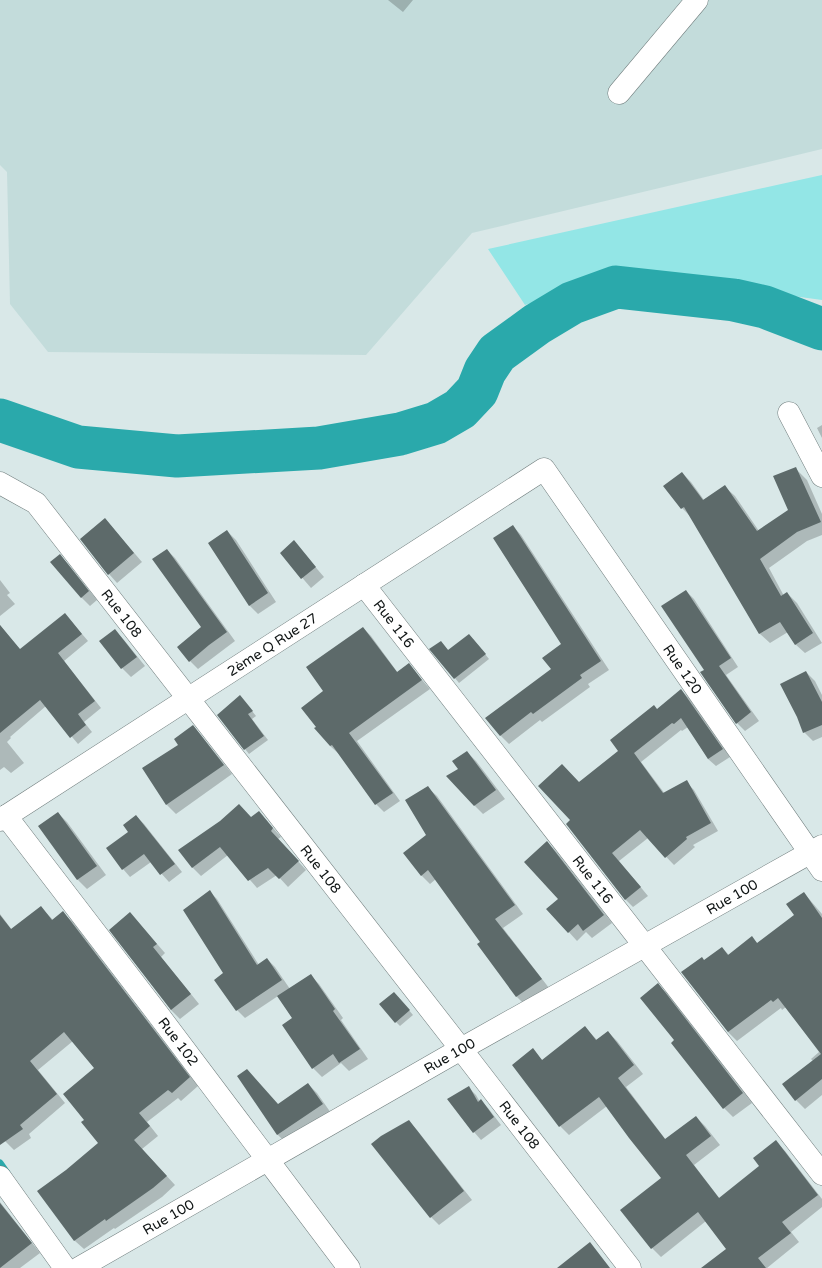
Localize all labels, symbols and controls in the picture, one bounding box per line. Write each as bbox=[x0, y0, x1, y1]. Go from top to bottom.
street label: Rue 108 bbox=[98, 586, 146, 641]
street label: Rue 116 bbox=[370, 596, 418, 651]
street label: 2ème Q Rue 27 bbox=[224, 609, 320, 680]
street label: Rue 120 bbox=[660, 641, 706, 697]
street label: Rue 108 bbox=[297, 842, 345, 897]
street label: Rue 116 bbox=[569, 852, 617, 907]
street label: Rue 100 bbox=[703, 875, 761, 918]
street label: Rue 102 bbox=[155, 1014, 202, 1069]
street label: Rue 100 bbox=[421, 1034, 478, 1077]
street label: Rue 108 bbox=[496, 1097, 544, 1153]
street label: Rue 100 bbox=[140, 1195, 197, 1238]

